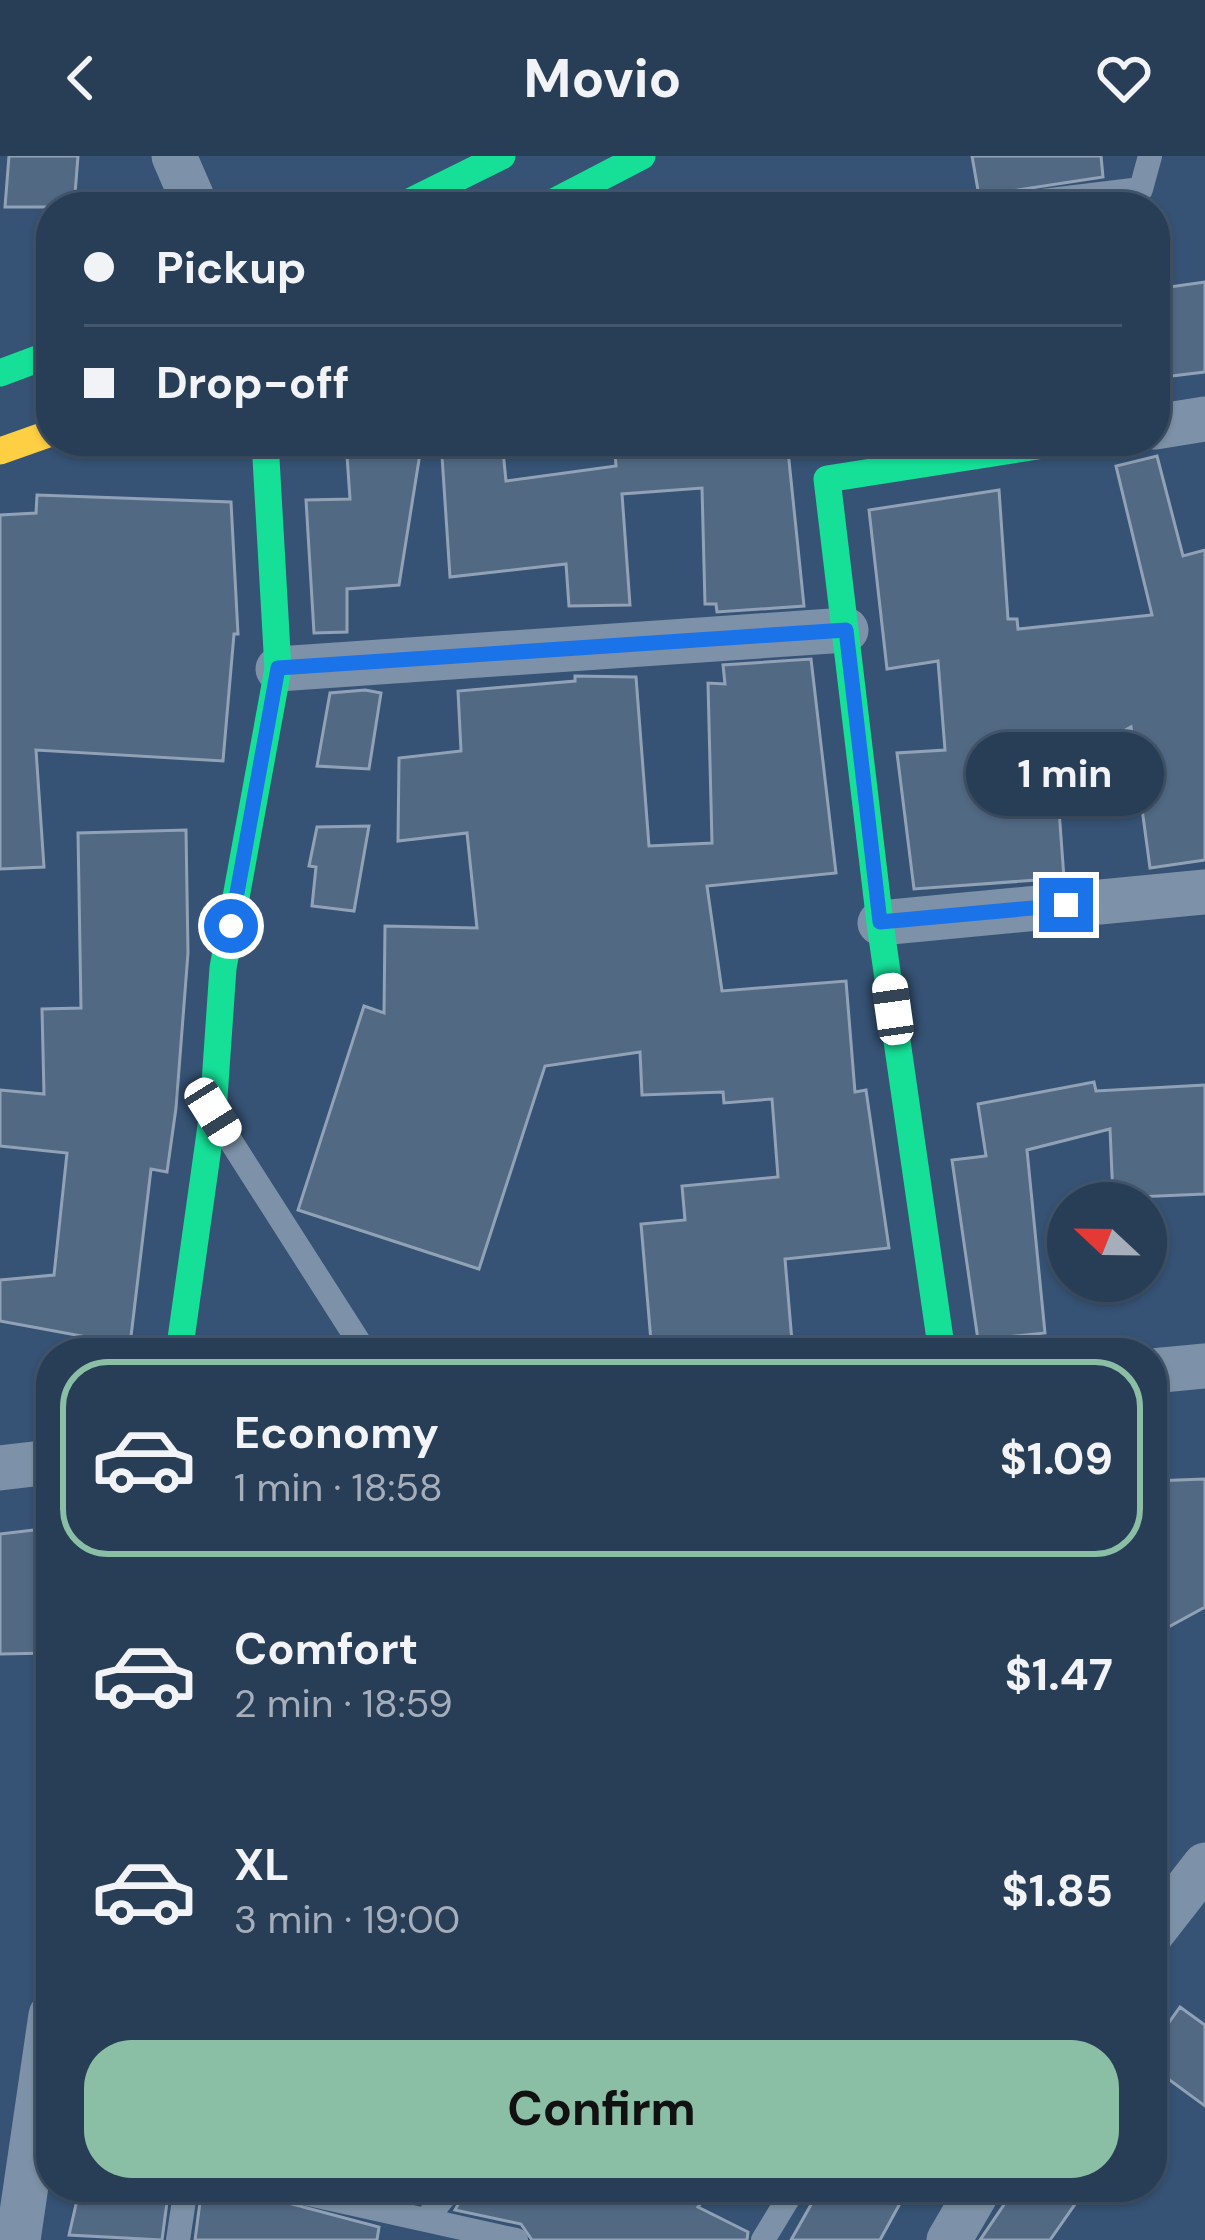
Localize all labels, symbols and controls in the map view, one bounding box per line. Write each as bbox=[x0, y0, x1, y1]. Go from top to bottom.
text: Movio bbox=[524, 43, 681, 114]
icon: back bbox=[48, 45, 114, 111]
icon: heart bbox=[1091, 45, 1157, 111]
text: Pickup bbox=[156, 238, 306, 297]
text: Drop-off bbox=[156, 353, 350, 412]
callout: 1 min bbox=[967, 731, 1165, 815]
text: 1 min bbox=[1018, 748, 1112, 799]
route end bbox=[1039, 878, 1093, 932]
route start bbox=[204, 899, 258, 953]
car bbox=[870, 971, 916, 1047]
car bbox=[179, 1072, 247, 1152]
north arrow bbox=[1047, 1182, 1167, 1302]
map controls bbox=[1047, 1182, 1167, 1302]
text: Economy bbox=[234, 1403, 439, 1462]
icon: car bbox=[90, 1404, 198, 1512]
text: $1.09 bbox=[1000, 1429, 1113, 1488]
text: 1 min · 18:58 bbox=[234, 1462, 443, 1513]
text: Comfort bbox=[234, 1619, 418, 1678]
icon: car bbox=[90, 1620, 198, 1728]
text: $1.47 bbox=[1005, 1645, 1113, 1704]
text: 2 min · 18:59 bbox=[234, 1678, 453, 1729]
text: XL bbox=[234, 1835, 289, 1894]
icon: car bbox=[90, 1836, 198, 1944]
text: $1.85 bbox=[1002, 1861, 1113, 1920]
text: 3 min · 19:00 bbox=[234, 1894, 460, 1945]
button: Confirm bbox=[84, 2040, 1119, 2178]

